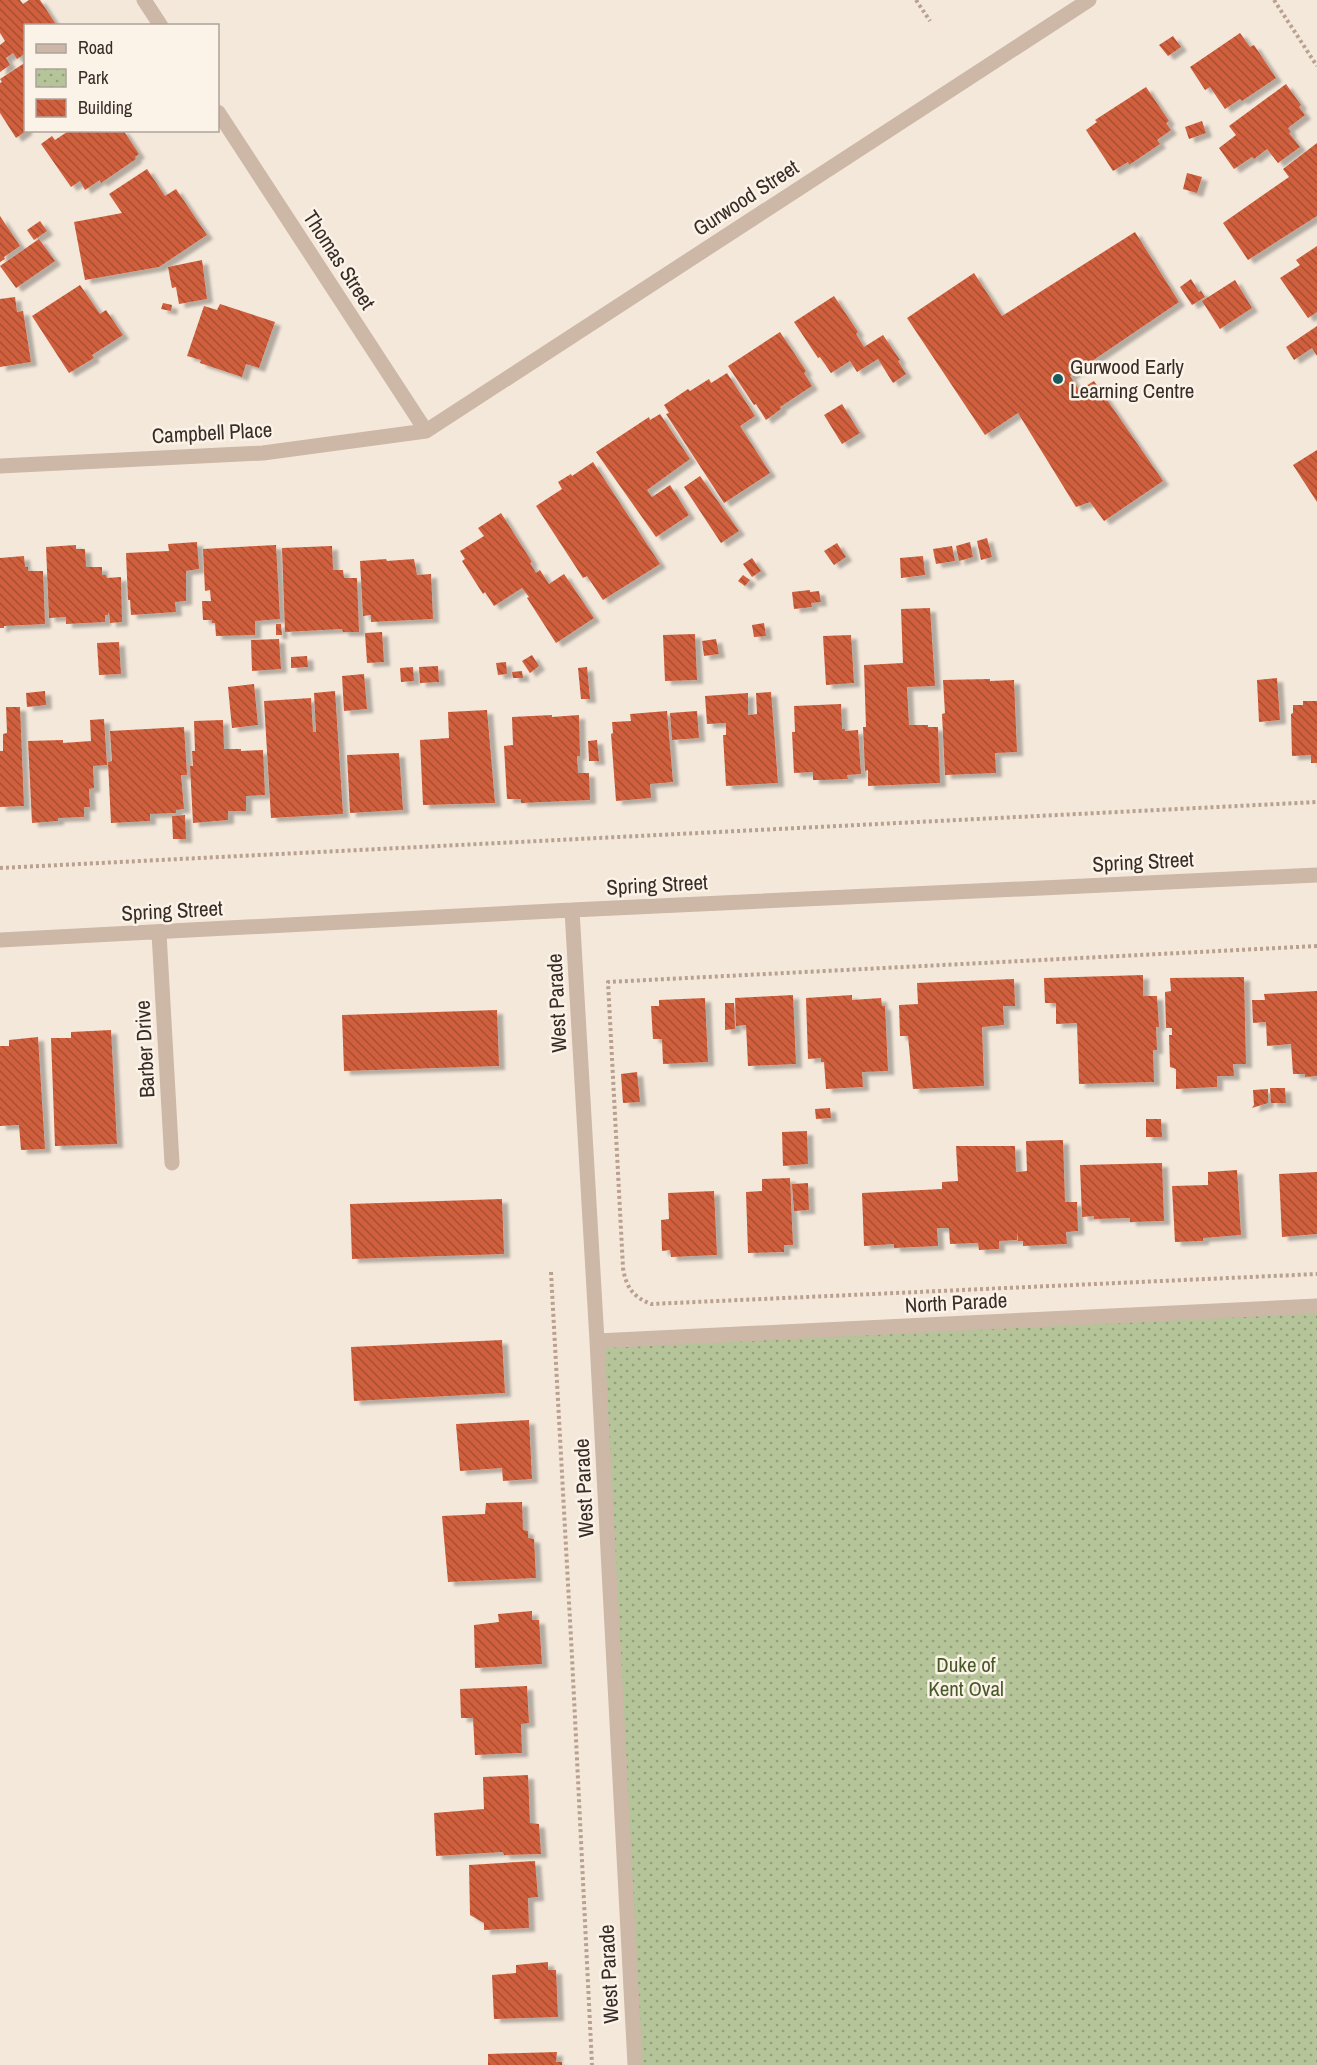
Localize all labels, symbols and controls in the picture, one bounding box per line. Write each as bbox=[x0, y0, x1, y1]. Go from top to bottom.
legend bbox=[24, 24, 219, 132]
text: Road bbox=[78, 35, 113, 60]
text: Park bbox=[78, 65, 109, 90]
text: Building bbox=[78, 95, 133, 120]
street label: Gurwood Street bbox=[687, 152, 804, 243]
street label: Thomas Street bbox=[296, 204, 382, 315]
place label: Gurwood Early Learning Centre bbox=[1070, 352, 1194, 405]
marker: Gurwood Early Learning Centre bbox=[1051, 372, 1065, 386]
street label: Campbell Place bbox=[151, 415, 273, 450]
street label: Spring Street bbox=[1092, 844, 1195, 879]
street label: Spring Street bbox=[606, 867, 709, 902]
street label: Spring Street bbox=[121, 893, 224, 928]
street label: West Parade bbox=[539, 953, 574, 1053]
street label: Barber Drive bbox=[127, 1000, 162, 1099]
street label: North Parade bbox=[904, 1285, 1008, 1320]
street label: West Parade bbox=[566, 1438, 601, 1538]
park label: Duke of Kent Oval bbox=[928, 1650, 1004, 1703]
street label: West Parade bbox=[591, 1924, 626, 2024]

